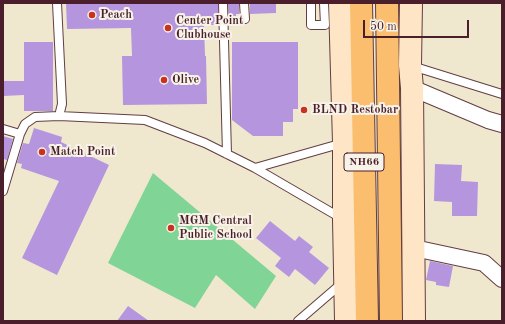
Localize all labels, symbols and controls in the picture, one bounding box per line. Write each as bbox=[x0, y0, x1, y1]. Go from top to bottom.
place label: Peach bbox=[100, 8, 132, 22]
marker: Peach bbox=[87, 10, 97, 20]
scale bar bbox=[365, 12, 471, 38]
place label: Center Point Clubhouse bbox=[176, 14, 243, 42]
text: 50 m bbox=[370, 21, 397, 33]
marker: Center Point Clubhouse bbox=[163, 23, 173, 33]
place label: Olive bbox=[172, 73, 199, 87]
marker: Olive bbox=[159, 75, 169, 85]
place label: BLND Restobar bbox=[312, 103, 398, 117]
marker: BLND Restobar bbox=[299, 105, 309, 115]
place label: Match Point bbox=[50, 145, 115, 159]
marker: Match Point bbox=[37, 147, 47, 157]
road number: NH66 bbox=[344, 153, 384, 171]
place label: MGM Central Public School bbox=[179, 214, 252, 242]
marker: MGM Central Public School bbox=[166, 223, 176, 233]

